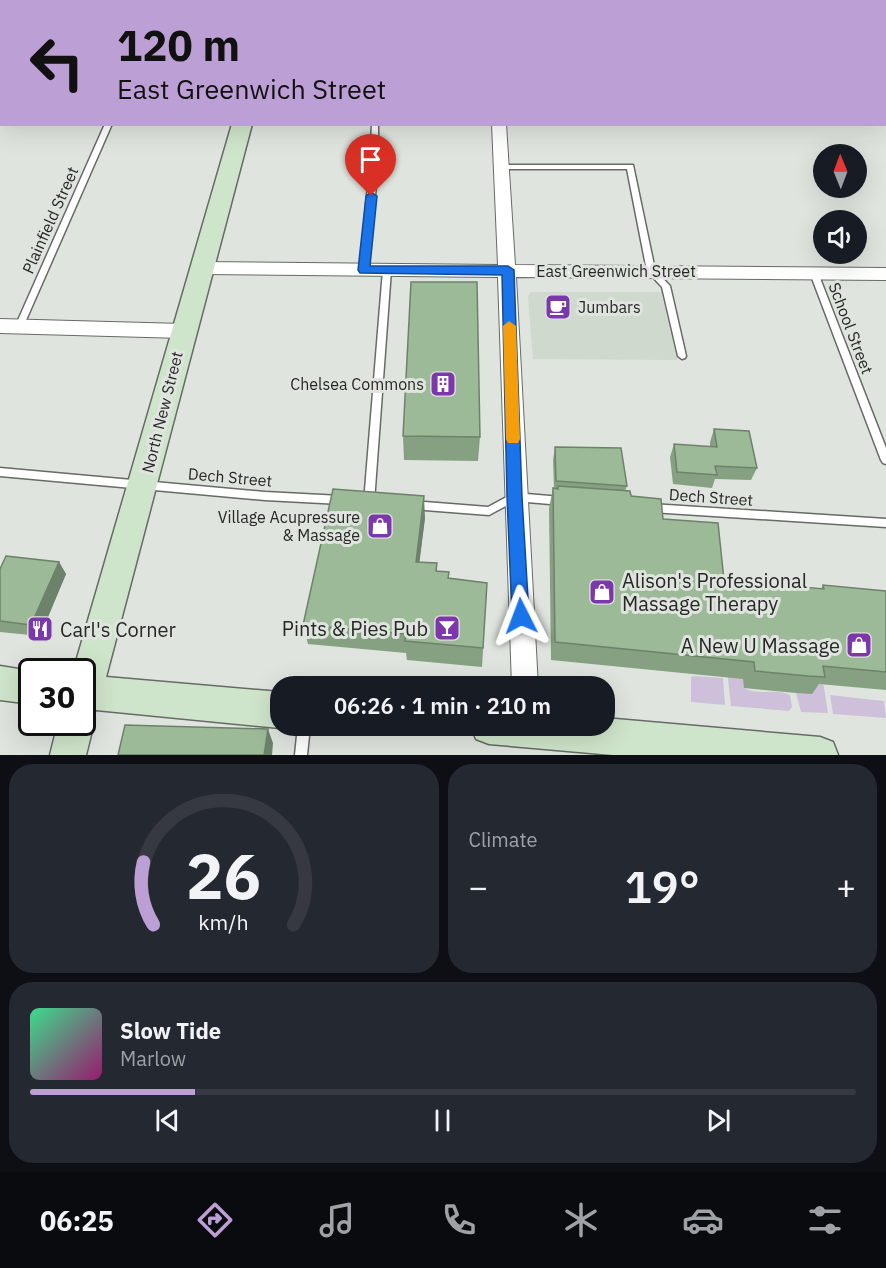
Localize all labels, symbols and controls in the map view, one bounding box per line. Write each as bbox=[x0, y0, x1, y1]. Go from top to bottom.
text: 120 m bbox=[117, 18, 240, 73]
icon: left bbox=[18, 24, 96, 102]
text: East Greenwich Street bbox=[117, 71, 386, 106]
pin bbox=[345, 134, 396, 196]
icon: arrive bbox=[354, 143, 387, 176]
north arrow bbox=[813, 144, 867, 198]
map controls bbox=[813, 144, 867, 264]
street label: Plainfield Street bbox=[18, 163, 82, 277]
button: sound bbox=[813, 210, 867, 264]
street label: East Greenwich Street bbox=[536, 261, 696, 281]
street label: School Street bbox=[824, 279, 878, 377]
cafe icon: Jumbars bbox=[543, 292, 573, 322]
place label: Jumbars bbox=[578, 297, 641, 317]
street label: North New Street bbox=[137, 349, 187, 475]
building icon: Chelsea Commons bbox=[428, 369, 458, 399]
place label: Chelsea Commons bbox=[290, 374, 424, 394]
street label: Dech Street bbox=[187, 463, 273, 491]
street label: Dech Street bbox=[668, 484, 754, 510]
place label: Village Acupressure & Massage bbox=[218, 507, 360, 545]
shop icon: Village Acupressure & Massage bbox=[365, 511, 395, 541]
place label: Alison's Professional Massage Therapy bbox=[622, 567, 807, 617]
shop icon: Alison's Professional Massage Therapy bbox=[587, 577, 617, 607]
position arrow bbox=[489, 584, 553, 648]
bar icon: Pints & Pies Pub bbox=[432, 613, 462, 643]
restaurant icon: Carl's Corner bbox=[25, 614, 55, 644]
place label: Pints & Pies Pub bbox=[282, 615, 428, 642]
place label: Carl's Corner bbox=[60, 616, 176, 643]
shop icon: A New U Massage bbox=[844, 630, 874, 660]
place label: A New U Massage bbox=[681, 632, 840, 659]
speed limit sign: 30 bbox=[18, 658, 96, 736]
text: 06:26 · 1 min · 210 m bbox=[334, 691, 551, 720]
text: Climate bbox=[469, 826, 537, 853]
text: 26 bbox=[186, 835, 261, 916]
text: 19° bbox=[625, 857, 700, 915]
text: − bbox=[469, 865, 488, 908]
text: + bbox=[836, 865, 856, 908]
text: km/h bbox=[199, 909, 249, 937]
text: Slow Tide bbox=[120, 1016, 221, 1045]
text: Marlow bbox=[120, 1045, 186, 1072]
icon: previous bbox=[151, 1104, 184, 1137]
icon: pause bbox=[426, 1104, 459, 1137]
icon: next bbox=[702, 1104, 735, 1137]
icon: directions bbox=[194, 1199, 236, 1241]
icon: music bbox=[316, 1199, 358, 1241]
icon: phone bbox=[438, 1199, 480, 1241]
icon: climate bbox=[560, 1199, 602, 1241]
icon: car bbox=[682, 1199, 724, 1241]
icon: filters bbox=[804, 1199, 846, 1241]
text: 06:25 bbox=[40, 1203, 114, 1238]

